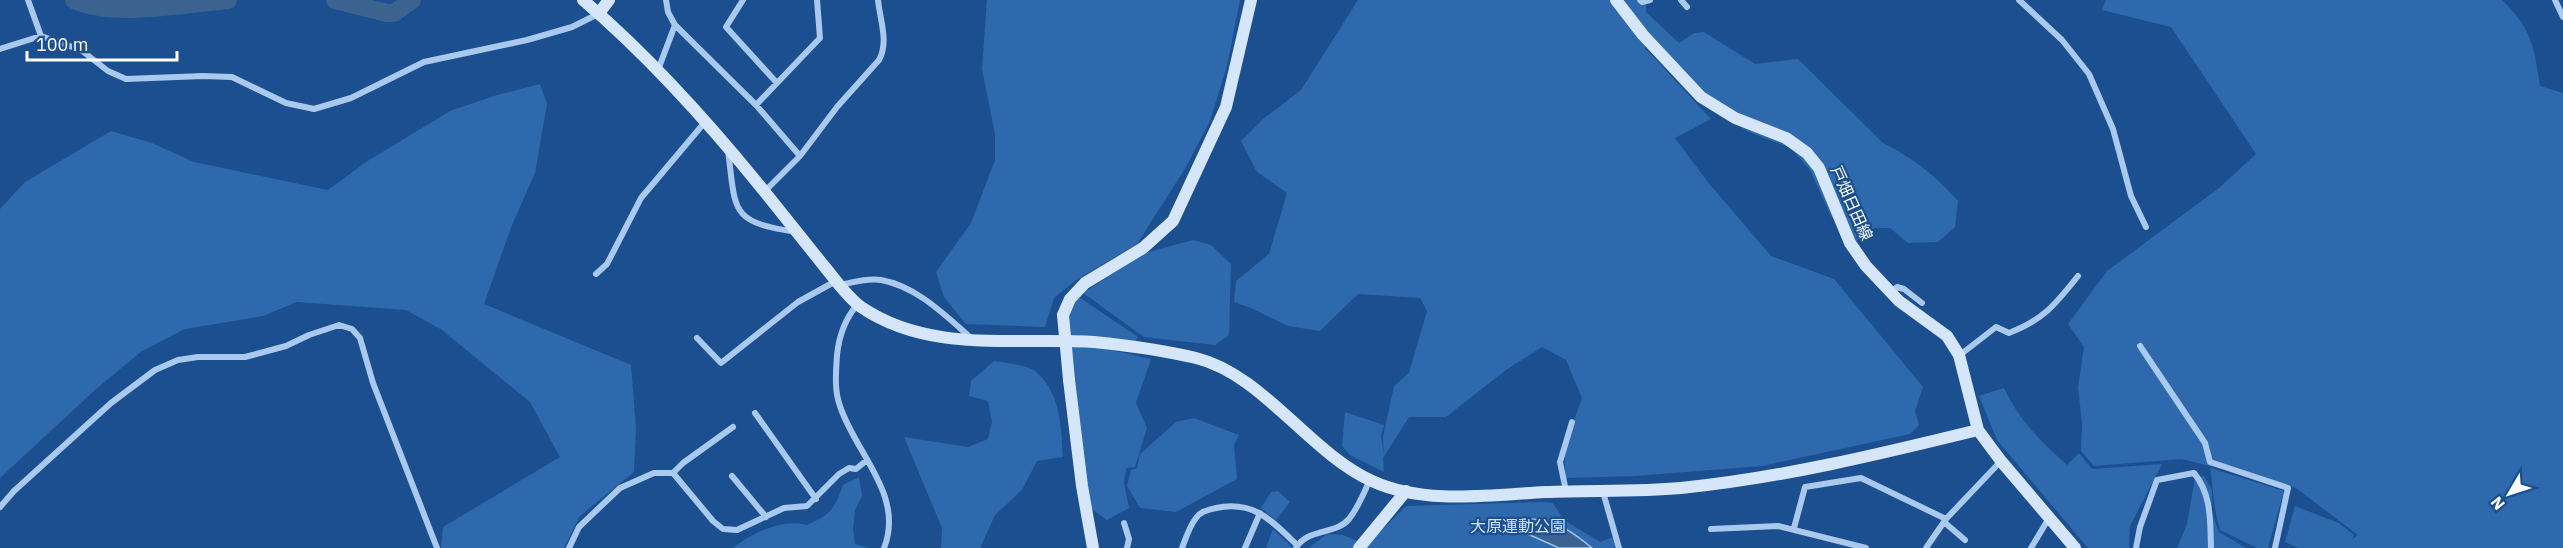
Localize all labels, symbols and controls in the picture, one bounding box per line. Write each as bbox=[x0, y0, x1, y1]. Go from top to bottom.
scale bar bbox=[27, 24, 177, 62]
text: 100 m bbox=[36, 33, 88, 56]
street label: 戸畑日田線 bbox=[1827, 162, 1877, 244]
north arrow bbox=[2479, 464, 2539, 524]
text: N bbox=[2486, 493, 2509, 514]
park label: 大原運動公園 bbox=[1470, 516, 1566, 536]

